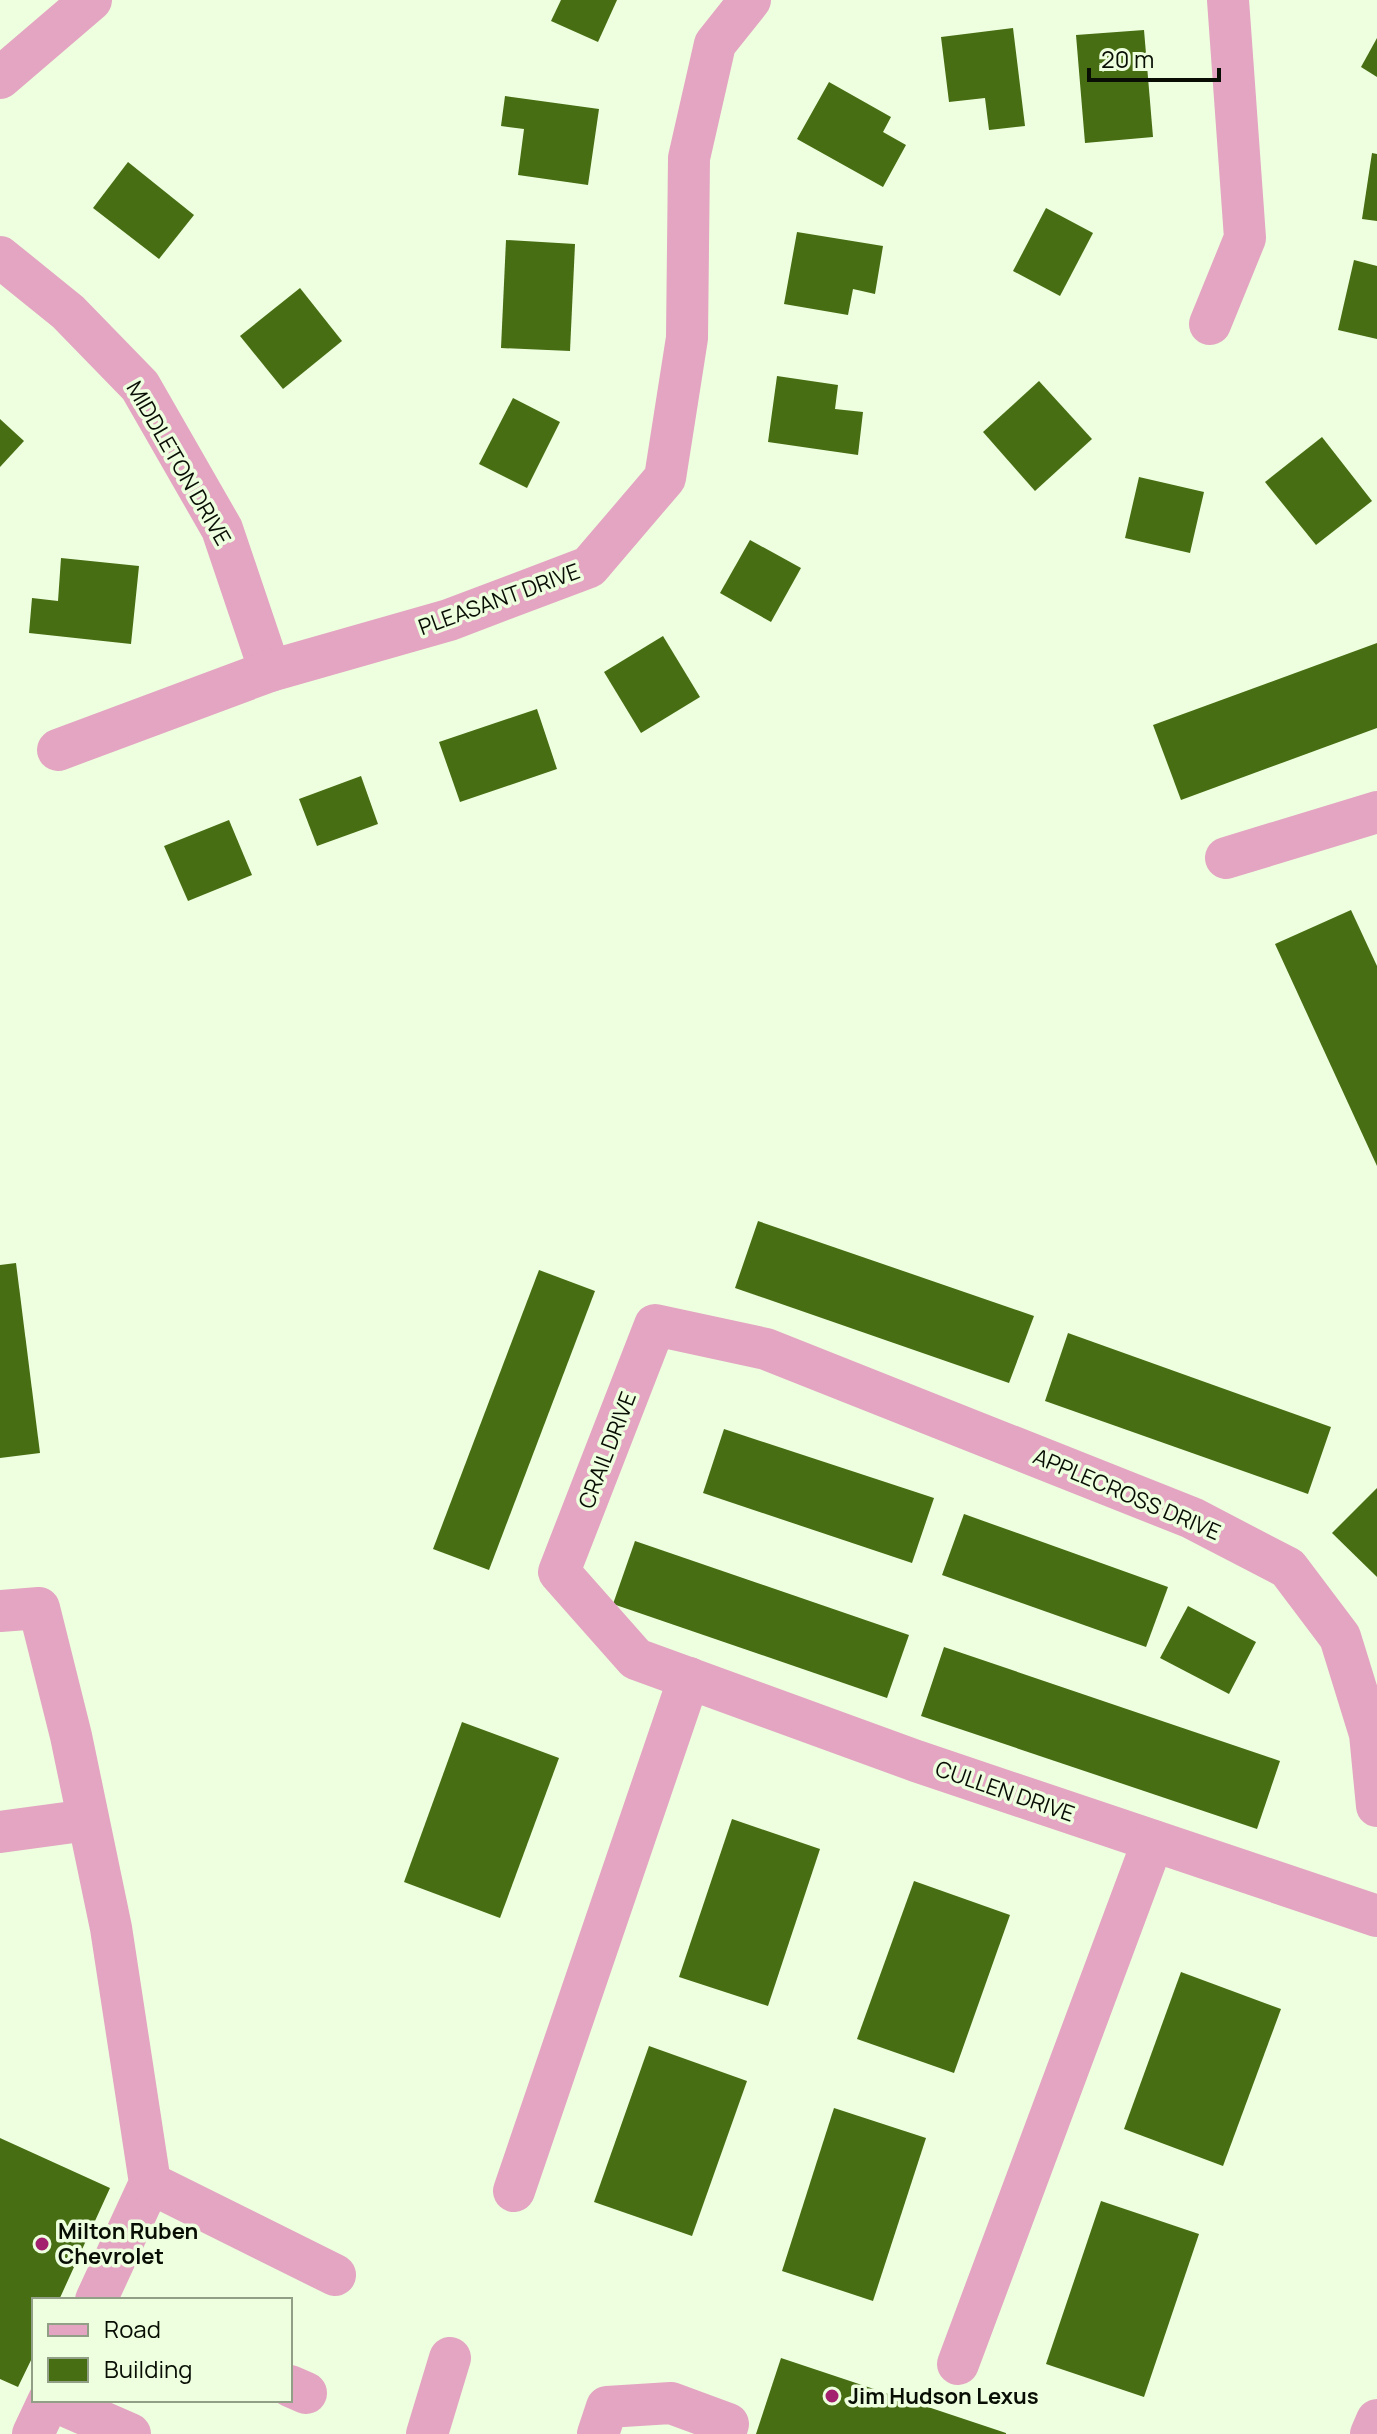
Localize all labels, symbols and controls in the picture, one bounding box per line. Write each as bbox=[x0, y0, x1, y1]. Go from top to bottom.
scale bar bbox=[1089, 32, 1219, 82]
text: 20 m bbox=[1101, 42, 1154, 75]
street label: MIDDLETON DRIVE bbox=[120, 375, 238, 551]
street label: PLEASANT DRIVE bbox=[414, 556, 584, 642]
street label: CRAIL DRIVE bbox=[571, 1387, 643, 1513]
street label: APPLECROSS DRIVE bbox=[1029, 1441, 1225, 1547]
street label: CULLEN DRIVE bbox=[931, 1753, 1079, 1829]
place label: Milton Ruben Chevrolet bbox=[58, 2216, 198, 2271]
marker: Milton Ruben Chevrolet bbox=[33, 2235, 51, 2253]
legend bbox=[32, 2298, 292, 2402]
text: Road bbox=[104, 2312, 161, 2345]
text: Building bbox=[104, 2352, 192, 2385]
place label: Jim Hudson Lexus bbox=[848, 2381, 1039, 2411]
marker: Jim Hudson Lexus bbox=[823, 2387, 841, 2405]

